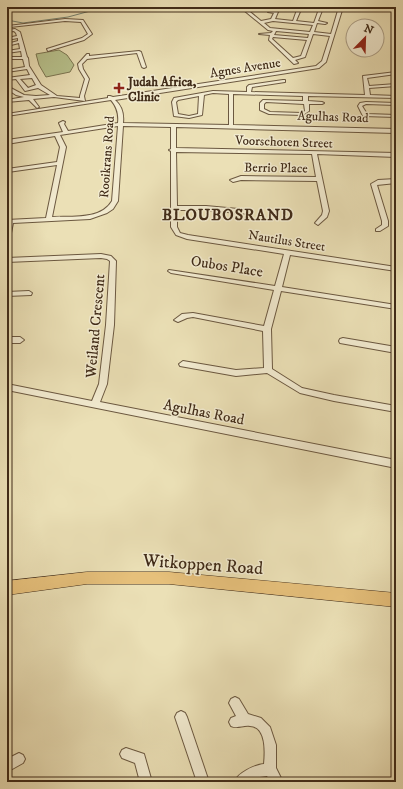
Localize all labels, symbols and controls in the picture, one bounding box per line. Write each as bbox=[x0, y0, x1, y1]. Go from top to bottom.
north arrow bbox=[345, 18, 385, 58]
text: N bbox=[362, 22, 375, 38]
street label: Agnes Avenue bbox=[209, 55, 282, 81]
place label: Judah Africa, Clinic bbox=[126, 74, 197, 105]
marker: Judah Africa, Clinic bbox=[113, 82, 125, 94]
street label: Agulhas Road bbox=[297, 108, 369, 126]
street label: Rooikrans Road bbox=[96, 115, 118, 199]
street label: Voorschoten Street bbox=[234, 132, 333, 152]
street label: Berrio Place bbox=[244, 159, 308, 177]
district label: BLOUBOSRAND bbox=[162, 205, 294, 225]
street label: Nautilus Street bbox=[247, 227, 326, 255]
street label: Oubos Place bbox=[190, 251, 264, 282]
street label: Weiland Crescent bbox=[81, 273, 110, 380]
street label: Agulhas Road bbox=[162, 395, 247, 430]
street label: Witkoppen Road bbox=[141, 550, 264, 580]

